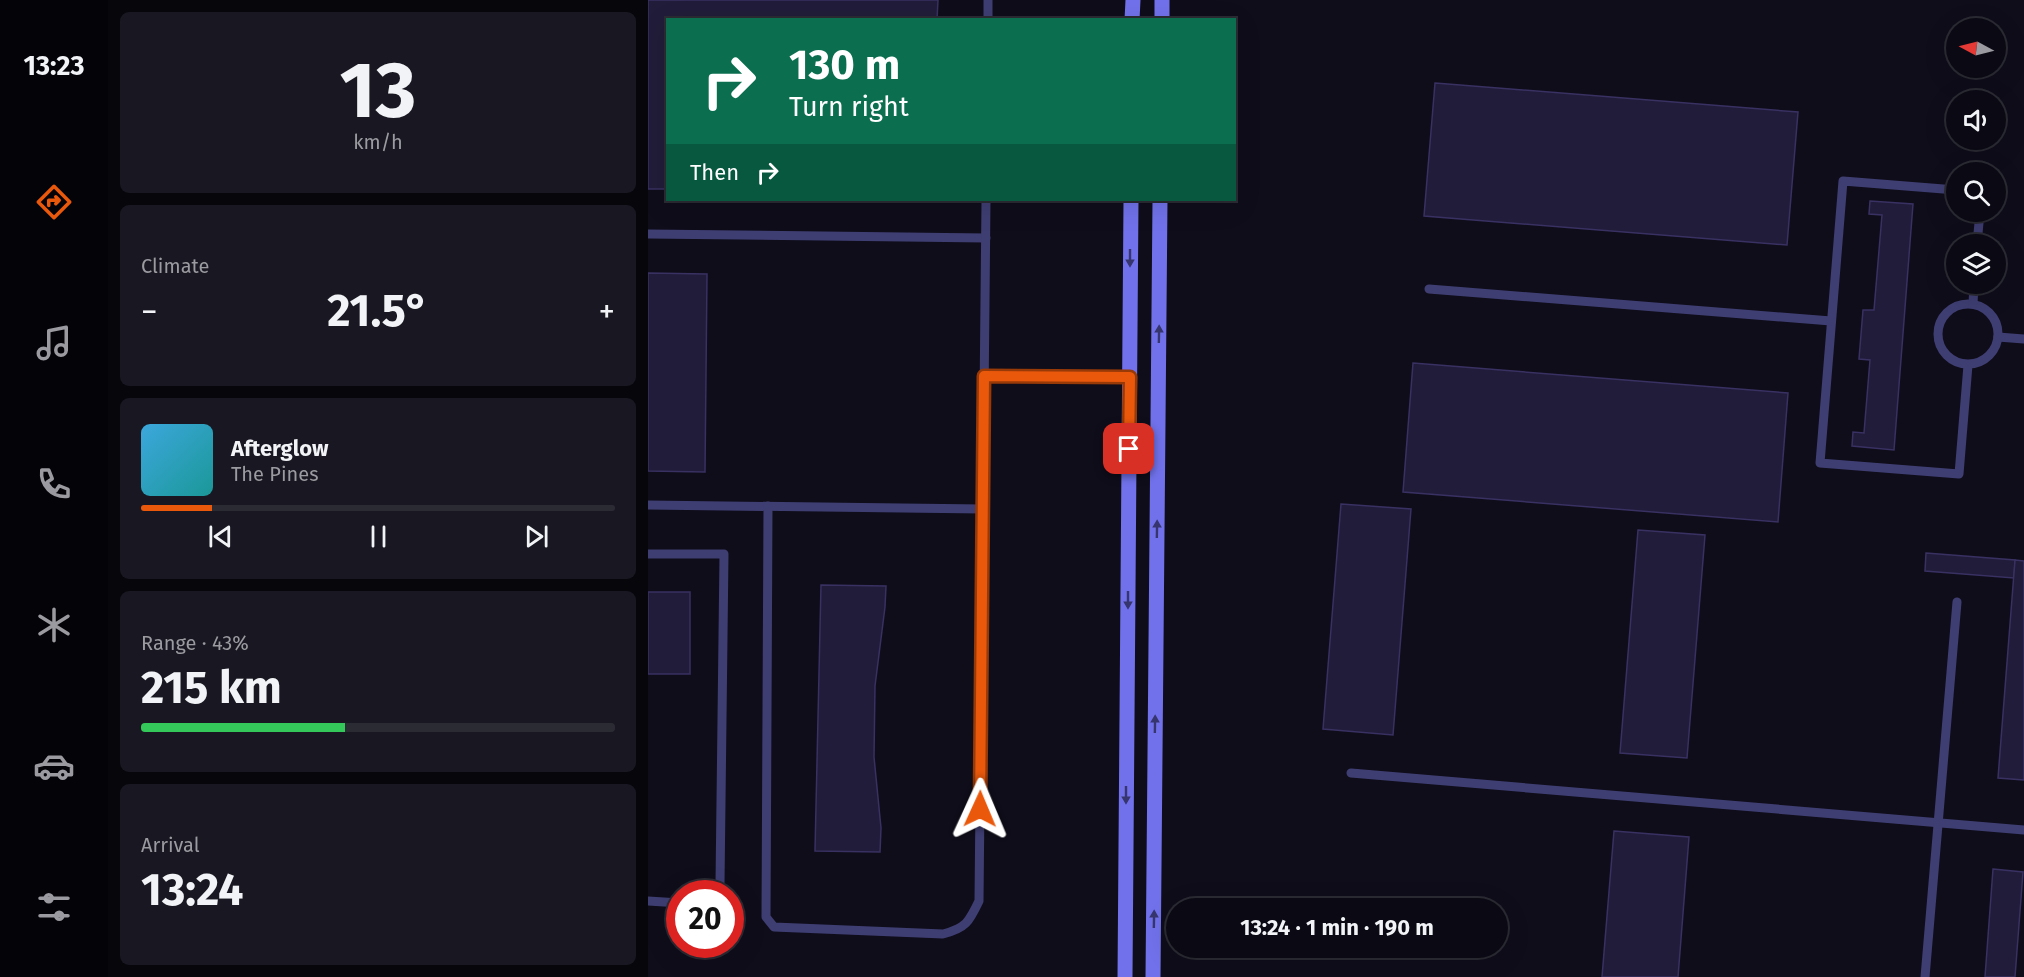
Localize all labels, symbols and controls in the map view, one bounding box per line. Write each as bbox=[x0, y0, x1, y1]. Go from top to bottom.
north arrow bbox=[1946, 18, 2006, 78]
map controls bbox=[1946, 18, 2006, 294]
text: 130 m bbox=[789, 40, 900, 90]
icon: right bbox=[690, 42, 768, 120]
text: 13 bbox=[340, 44, 416, 138]
text: 13:23 bbox=[24, 50, 84, 82]
button: sound bbox=[1946, 90, 2006, 150]
text: Turn right bbox=[789, 91, 909, 123]
text: km/h bbox=[353, 130, 403, 154]
icon: right bbox=[751, 156, 784, 189]
text: Then bbox=[690, 159, 739, 186]
button: search bbox=[1946, 162, 2006, 222]
icon: directions bbox=[33, 181, 75, 223]
button: layers bbox=[1946, 234, 2006, 294]
one-way arrow bbox=[1126, 248, 1135, 267]
text: Climate bbox=[141, 254, 209, 278]
text: 21.5° bbox=[327, 284, 429, 338]
text: − bbox=[141, 292, 158, 332]
text: + bbox=[599, 292, 615, 332]
icon: music bbox=[33, 322, 75, 364]
one-way arrow bbox=[1154, 324, 1164, 343]
pin bbox=[1103, 423, 1154, 474]
icon: arrive bbox=[1112, 432, 1145, 465]
text: Afterglow bbox=[231, 435, 328, 462]
text: The Pines bbox=[231, 462, 318, 486]
icon: phone bbox=[33, 463, 75, 505]
one-way arrow bbox=[1152, 519, 1162, 538]
icon: previous bbox=[204, 520, 237, 553]
icon: pause bbox=[362, 520, 395, 553]
icon: next bbox=[520, 520, 553, 553]
one-way arrow bbox=[1123, 590, 1133, 609]
icon: climate bbox=[33, 604, 75, 646]
text: Range · 43% bbox=[141, 631, 249, 655]
text: 215 km bbox=[141, 661, 282, 715]
one-way arrow bbox=[1151, 714, 1160, 733]
icon: car bbox=[33, 745, 75, 787]
position arrow bbox=[948, 777, 1012, 841]
one-way arrow bbox=[1121, 785, 1131, 804]
text: Arrival bbox=[141, 833, 200, 857]
text: 13:24 bbox=[141, 863, 243, 917]
speed limit sign: 20 bbox=[666, 880, 744, 958]
icon: filters bbox=[33, 886, 75, 928]
one-way arrow bbox=[1149, 909, 1158, 928]
text: 13:24 · 1 min · 190 m bbox=[1240, 914, 1434, 941]

